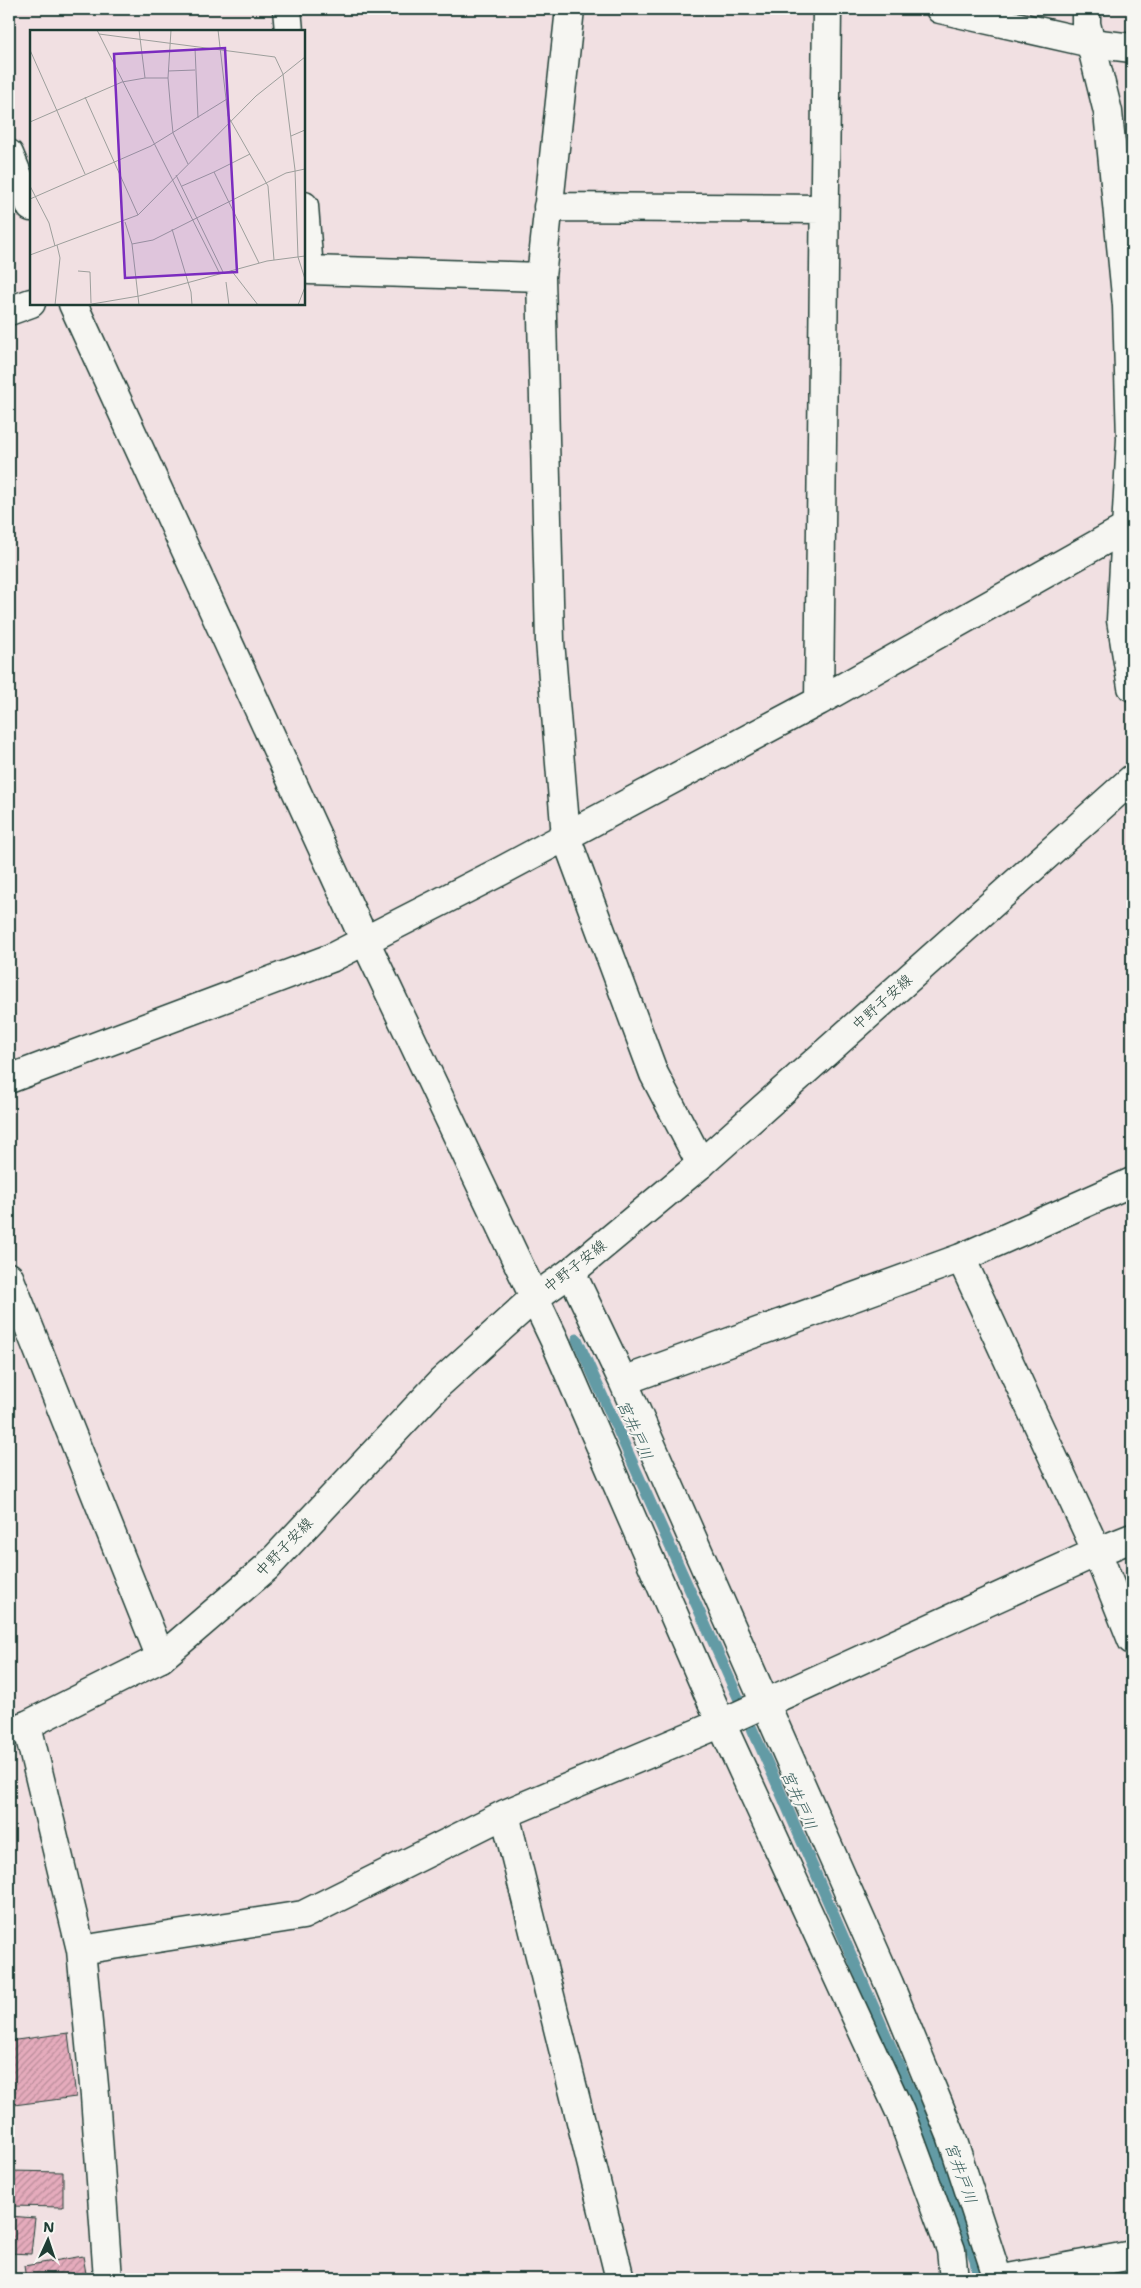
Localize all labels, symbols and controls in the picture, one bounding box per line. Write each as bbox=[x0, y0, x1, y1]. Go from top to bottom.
inset map bbox=[30, 30, 305, 305]
street label: 中野子安線 bbox=[847, 969, 917, 1035]
street label: 中野子安線 bbox=[539, 1235, 611, 1297]
water label: 宮井戸川 bbox=[612, 1396, 658, 1464]
street label: 中野子安線 bbox=[251, 1513, 317, 1581]
water label: 宮井戸川 bbox=[776, 1766, 822, 1834]
water label: 宮井戸川 bbox=[940, 2139, 982, 2207]
north arrow bbox=[22, 2216, 72, 2266]
text: N bbox=[43, 2218, 55, 2236]

